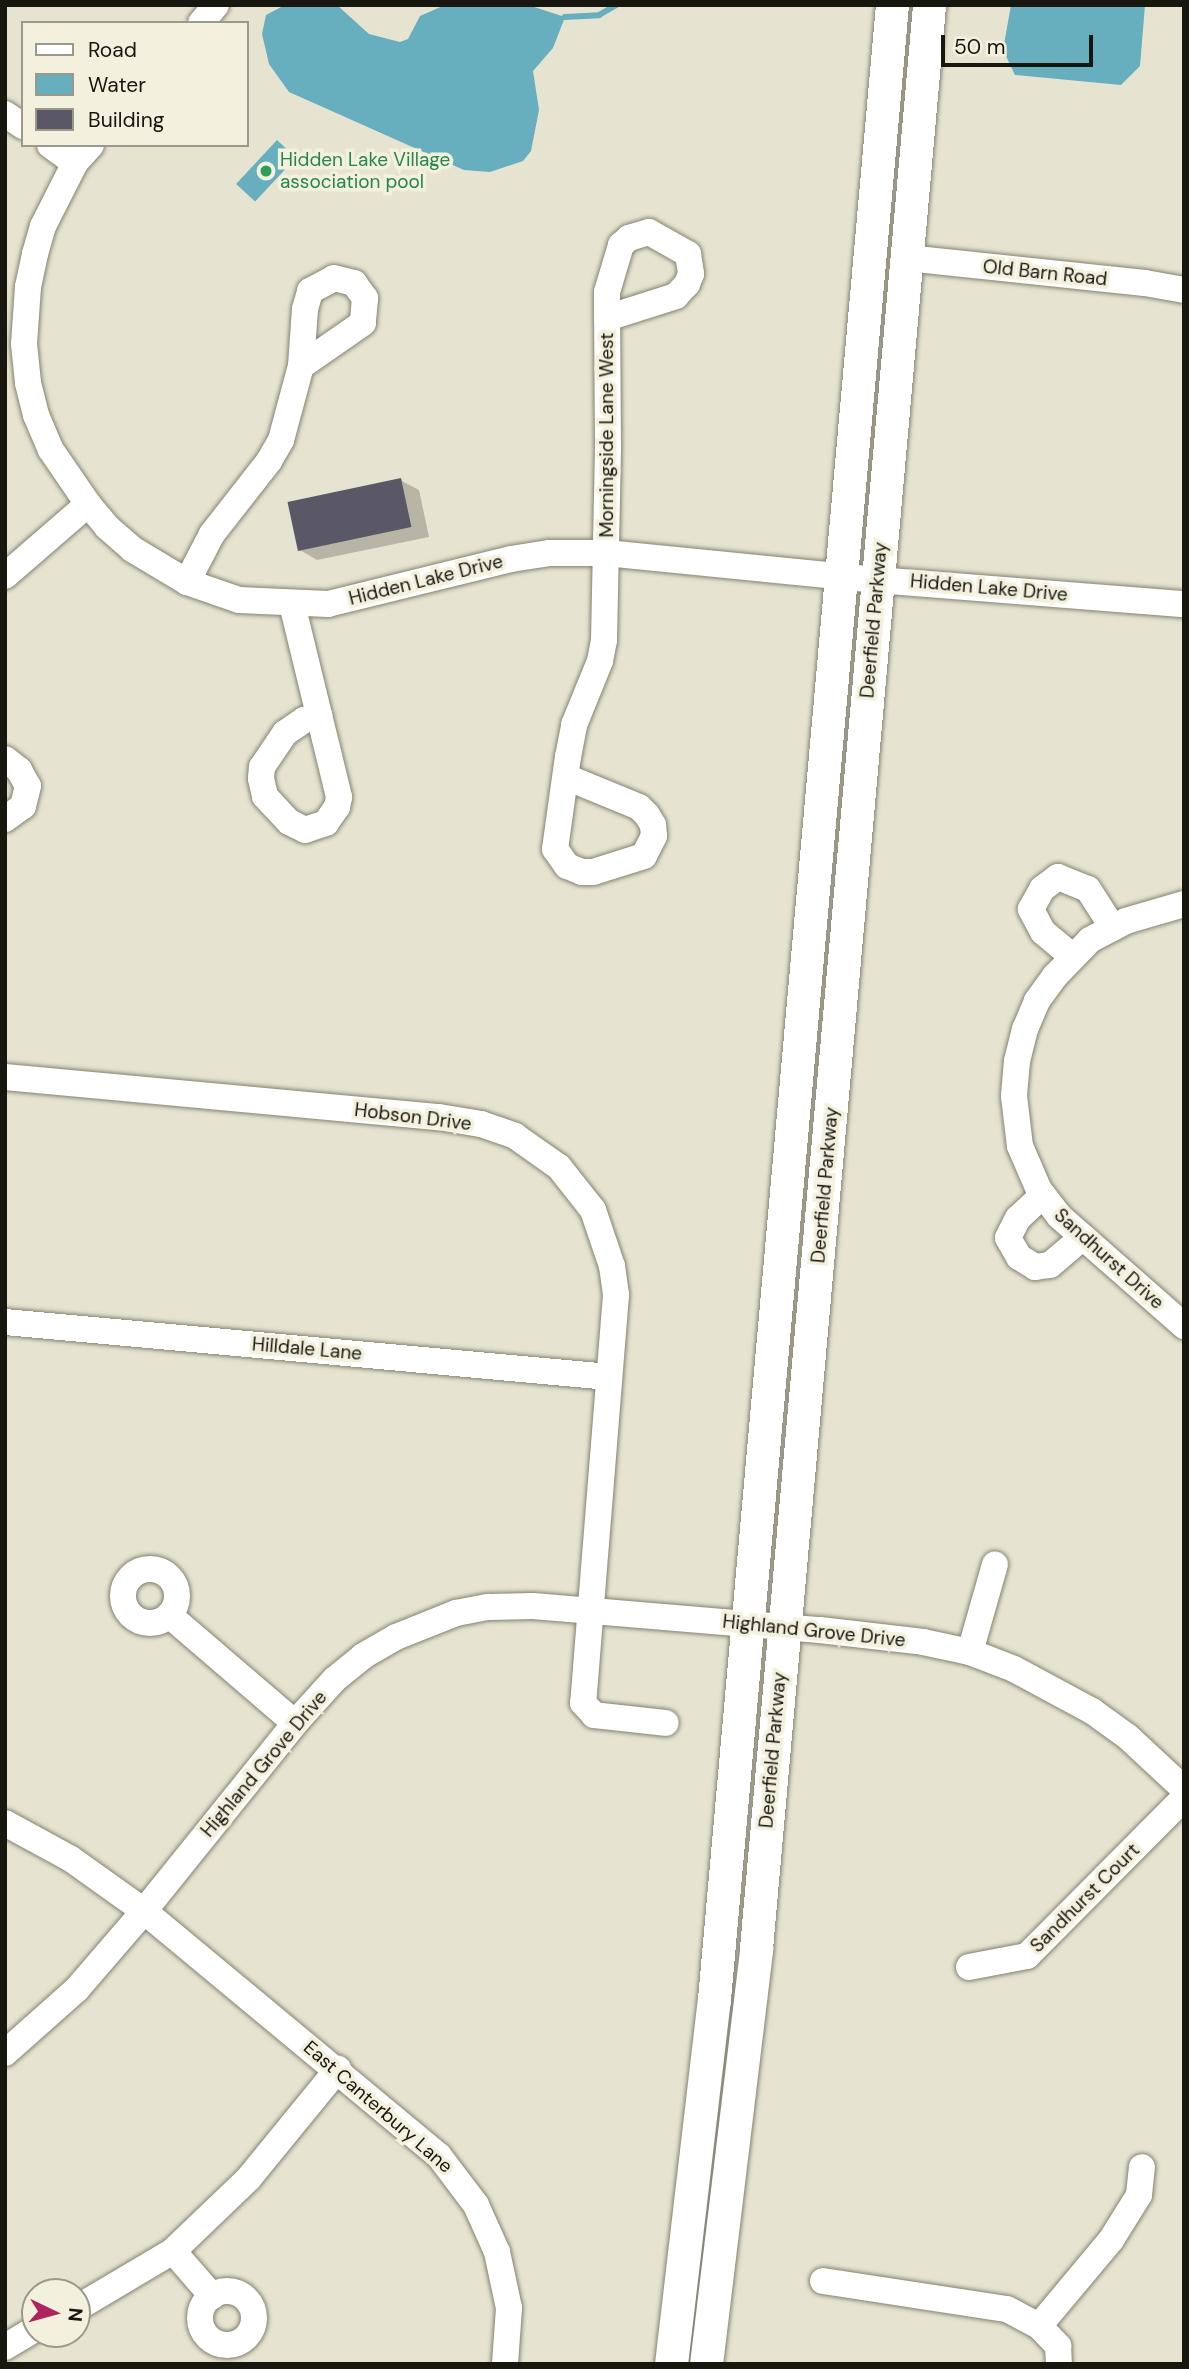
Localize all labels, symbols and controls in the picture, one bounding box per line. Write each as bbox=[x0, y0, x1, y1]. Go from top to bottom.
legend bbox=[21, 21, 248, 147]
scale bar bbox=[944, 21, 1096, 65]
text: 50 m bbox=[954, 33, 1005, 61]
text: Road bbox=[88, 36, 137, 64]
text: Water bbox=[88, 71, 146, 99]
text: Building bbox=[88, 106, 164, 134]
place label: Hidden Lake Village association pool bbox=[280, 149, 450, 193]
marker: Hidden Lake Village association pool bbox=[258, 163, 274, 179]
street label: Old Barn Road bbox=[982, 255, 1108, 291]
street label: Morningside Lane West bbox=[596, 333, 618, 537]
street label: Deerfield Parkway bbox=[856, 541, 892, 699]
street label: Hidden Lake Drive bbox=[347, 550, 505, 610]
street label: Hidden Lake Drive bbox=[909, 570, 1069, 606]
street label: Hobson Drive bbox=[353, 1099, 473, 1135]
street label: Deerfield Parkway bbox=[807, 1106, 843, 1264]
street label: Sandhurst Drive bbox=[1049, 1204, 1169, 1314]
street label: Hilldale Lane bbox=[251, 1333, 363, 1365]
street label: Highland Grove Drive bbox=[721, 1610, 907, 1652]
street label: Deerfield Parkway bbox=[755, 1671, 791, 1829]
street label: Highland Grove Drive bbox=[196, 1686, 332, 1842]
street label: Sandhurst Court bbox=[1026, 1839, 1144, 1957]
street label: East Canterbury Lane bbox=[299, 2036, 457, 2178]
north arrow bbox=[21, 2278, 91, 2348]
text: N bbox=[62, 2307, 88, 2323]

